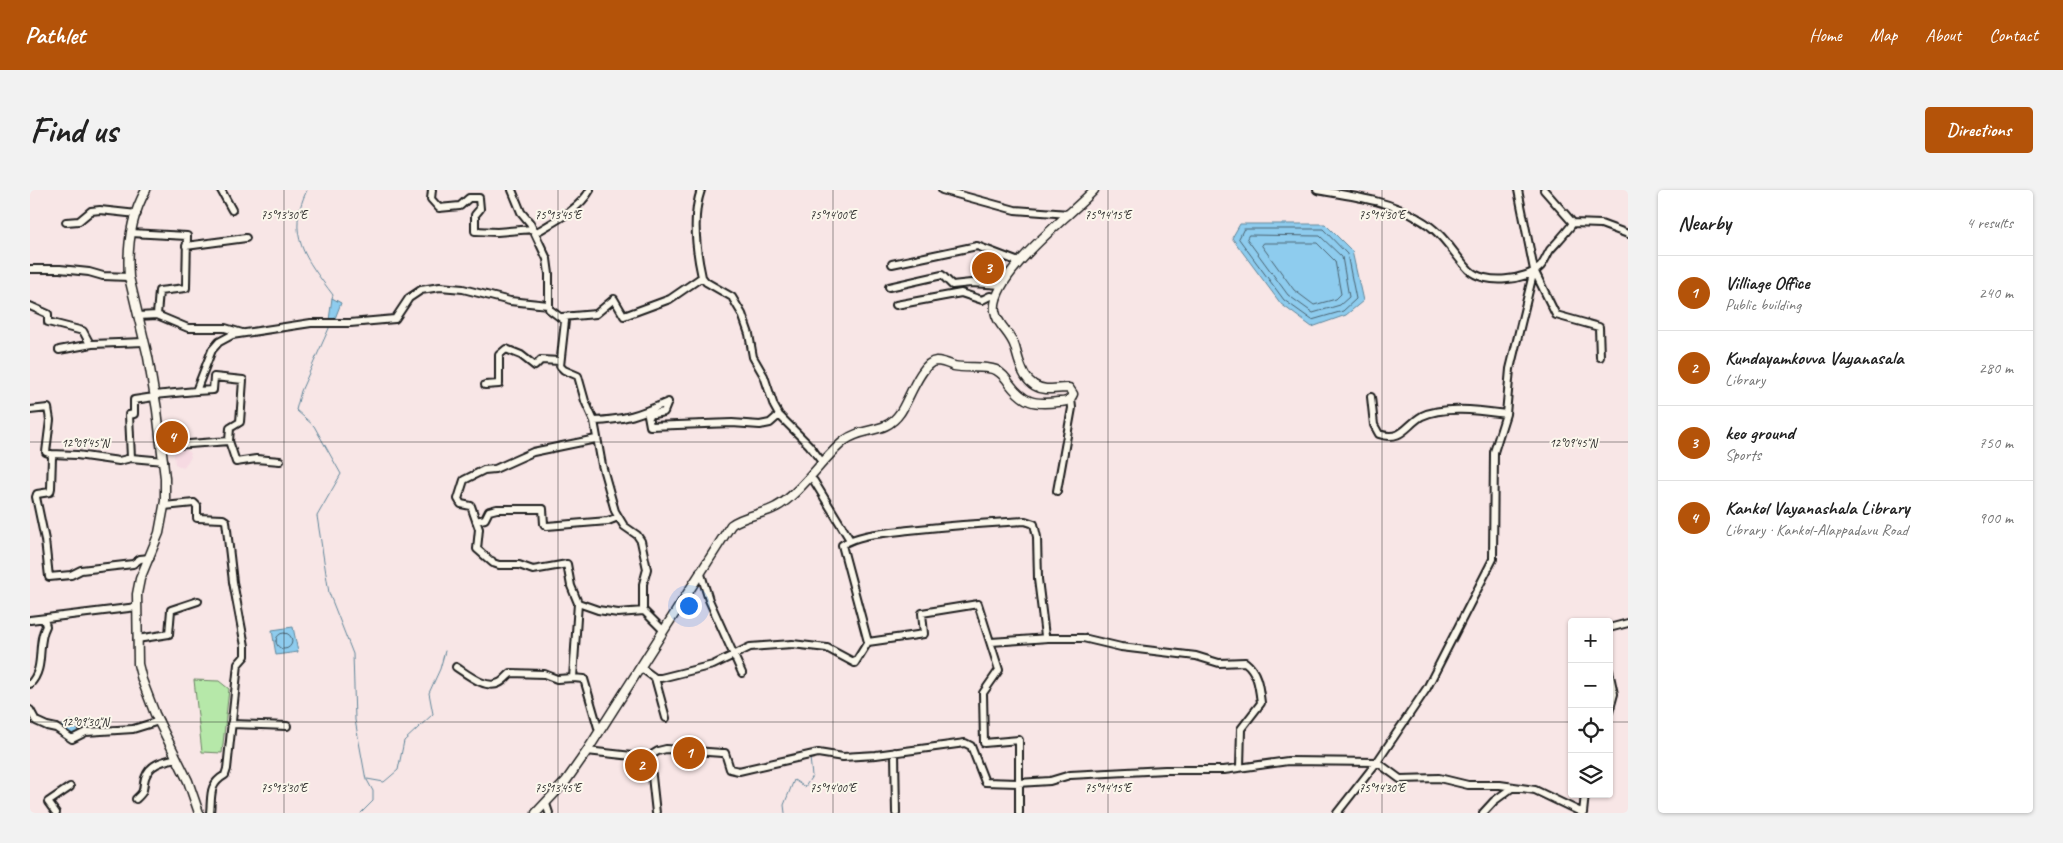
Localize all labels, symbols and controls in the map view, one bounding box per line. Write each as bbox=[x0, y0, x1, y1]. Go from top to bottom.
text: Pathlet bbox=[25, 20, 85, 50]
text: Home bbox=[1809, 24, 1842, 46]
text: Map bbox=[1870, 24, 1897, 46]
text: About bbox=[1925, 24, 1961, 46]
text: Contact bbox=[1989, 24, 2038, 46]
button: Directions bbox=[1925, 107, 2033, 153]
text: Find us bbox=[30, 108, 117, 153]
text: 75°13'30"E bbox=[261, 207, 309, 223]
text: 75°13'45"E bbox=[535, 207, 583, 223]
text: 75°14'00"E bbox=[810, 207, 858, 223]
text: 75°14'15"E bbox=[1085, 207, 1133, 223]
text: 75°14'30"E bbox=[1359, 207, 1407, 223]
text: Nearby bbox=[1678, 210, 1731, 236]
text: 4 results bbox=[1966, 213, 2013, 233]
pin: 3 bbox=[972, 249, 1004, 287]
text: Villiage Office bbox=[1725, 271, 1810, 295]
text: 1 bbox=[1690, 283, 1698, 303]
text: 240 m bbox=[1979, 283, 2013, 303]
text: Public building bbox=[1725, 295, 1801, 315]
text: Kundayamkovva Vayanasala bbox=[1725, 346, 1904, 370]
text: 2 bbox=[1690, 358, 1698, 378]
text: 280 m bbox=[1979, 358, 2013, 378]
text: Library bbox=[1725, 370, 1765, 390]
pin: 4 bbox=[156, 418, 188, 456]
text: keo ground bbox=[1725, 421, 1794, 445]
text: 3 bbox=[1690, 433, 1698, 453]
text: 750 m bbox=[1979, 433, 2013, 453]
text: 12°09'45"N bbox=[61, 435, 110, 451]
text: 12°09'45"N bbox=[1549, 435, 1598, 451]
text: Sports bbox=[1725, 445, 1761, 465]
text: Kankol Vayanashala Library bbox=[1725, 496, 1909, 520]
text: 4 bbox=[1690, 508, 1698, 528]
text: 900 m bbox=[1979, 508, 2013, 528]
text: Library · Kankol-Alappadavu Road bbox=[1725, 520, 1908, 540]
your location bbox=[676, 593, 702, 619]
map controls bbox=[1568, 618, 1613, 798]
button: + bbox=[1568, 618, 1613, 663]
button: − bbox=[1568, 663, 1613, 708]
button: locate bbox=[1568, 708, 1613, 753]
text: 12°09'30"N bbox=[61, 714, 110, 730]
pin: 1 bbox=[673, 734, 705, 772]
pin: 2 bbox=[625, 746, 657, 784]
button: layers bbox=[1568, 753, 1613, 798]
text: 75°13'30"E bbox=[261, 780, 309, 796]
text: 75°13'45"E bbox=[535, 780, 583, 796]
text: 75°14'00"E bbox=[810, 780, 858, 796]
text: 75°14'15"E bbox=[1085, 780, 1133, 796]
text: 75°14'30"E bbox=[1359, 780, 1407, 796]

